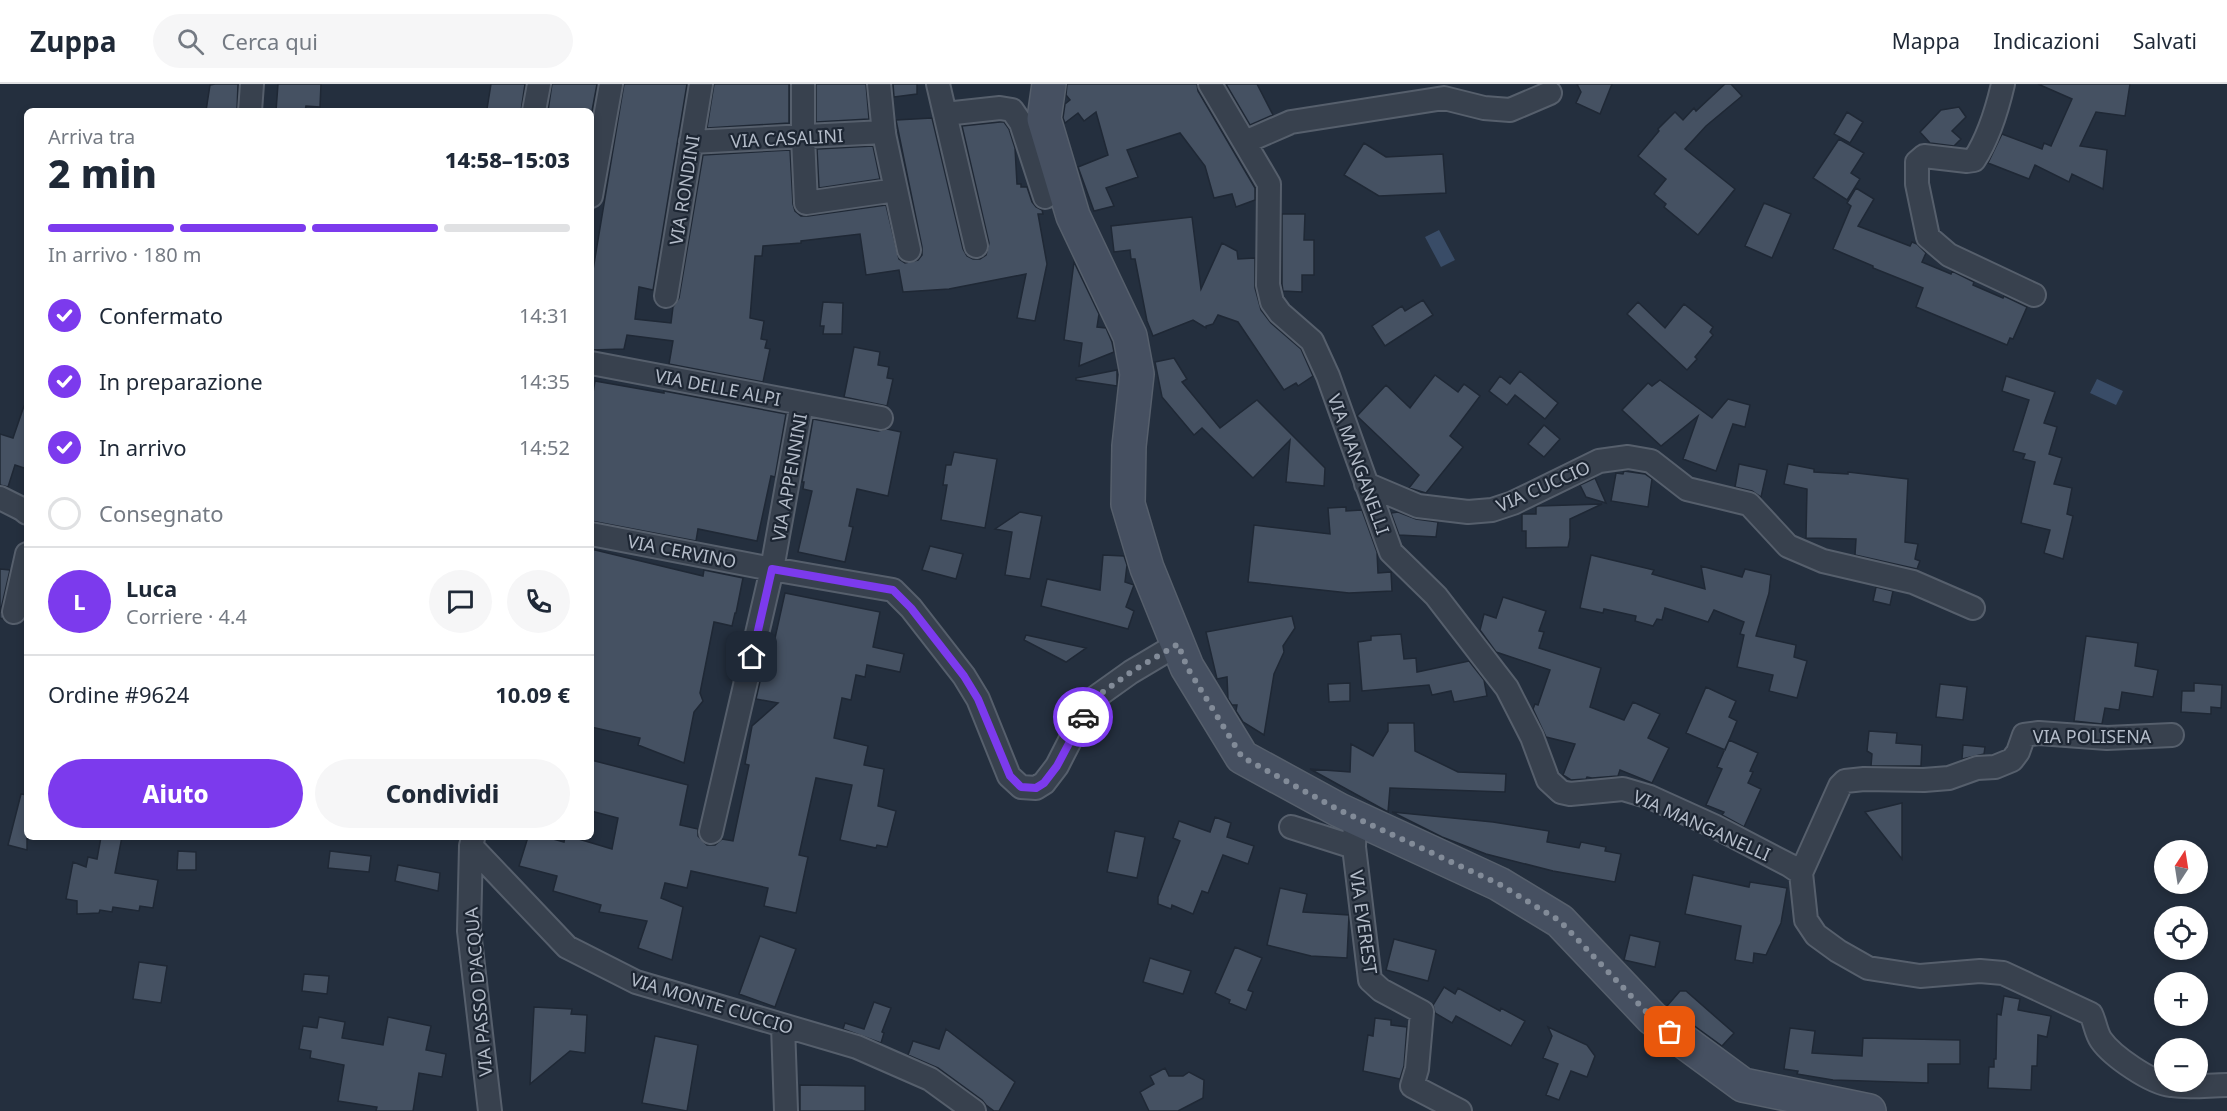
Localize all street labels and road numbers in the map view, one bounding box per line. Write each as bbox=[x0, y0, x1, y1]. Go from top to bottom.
street label: VIA CASALINI bbox=[730, 123, 844, 153]
street label: VIA RONDINI bbox=[663, 133, 705, 247]
street label: VIA DELLE ALPI bbox=[653, 363, 783, 411]
street label: VIA MANGANELLI bbox=[1322, 390, 1396, 538]
street label: VIA APPENNINI bbox=[766, 411, 812, 543]
street label: VIA CUCCIO bbox=[1492, 455, 1594, 517]
street label: VIA CERVINO bbox=[626, 529, 738, 573]
street label: VIA POLISENA bbox=[2033, 724, 2152, 748]
street label: VIA MANGANELLI bbox=[1630, 784, 1774, 866]
street label: VIA EVEREST bbox=[1345, 868, 1383, 976]
street label: VIA PASSO D'ACQUA bbox=[459, 906, 497, 1078]
street label: VIA MONTE CUCCIO bbox=[628, 967, 796, 1039]

